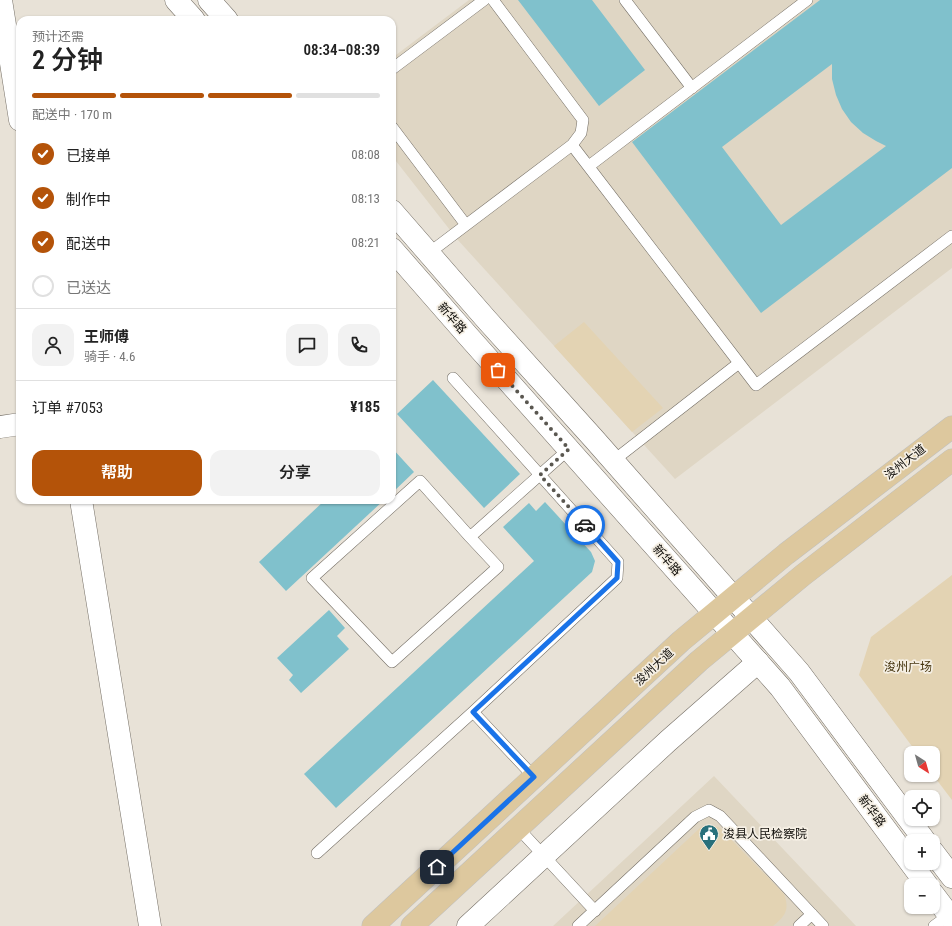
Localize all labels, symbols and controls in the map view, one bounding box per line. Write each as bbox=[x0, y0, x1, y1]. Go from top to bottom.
text: 预计还需 bbox=[32, 29, 84, 44]
text: 08:34–08:39 bbox=[303, 41, 380, 59]
text: 2 分钟 bbox=[32, 45, 103, 75]
text: 配送中 · 170 m bbox=[32, 107, 112, 122]
icon: check bbox=[32, 143, 54, 165]
text: 已接单 bbox=[66, 147, 111, 165]
text: 08:08 bbox=[351, 147, 380, 162]
icon: check bbox=[32, 187, 54, 209]
text: 制作中 bbox=[66, 191, 111, 209]
text: 08:13 bbox=[351, 191, 380, 206]
icon: check bbox=[32, 231, 54, 253]
text: 配送中 bbox=[66, 235, 111, 253]
text: 08:21 bbox=[351, 235, 380, 250]
text: 已送达 bbox=[66, 279, 111, 297]
street label: 新华路 bbox=[435, 300, 469, 336]
button: person bbox=[32, 324, 74, 366]
button: chat bbox=[286, 324, 328, 366]
button: phone bbox=[338, 324, 380, 366]
text: 王师傅 bbox=[84, 328, 129, 346]
text: 骑手 · 4.6 bbox=[84, 349, 135, 364]
pin bbox=[481, 353, 515, 387]
icon: bag bbox=[487, 359, 509, 381]
text: ¥185 bbox=[350, 398, 380, 416]
text: 订单 #7053 bbox=[32, 399, 103, 417]
street label: 浚州大道 bbox=[882, 442, 928, 482]
button: 帮助 bbox=[32, 450, 202, 496]
button: 分享 bbox=[210, 450, 380, 496]
courier bbox=[565, 505, 605, 545]
icon: car bbox=[574, 514, 596, 536]
street label: 新华路 bbox=[650, 542, 684, 578]
street label: 浚州大道 bbox=[632, 646, 676, 688]
park label: 浚州广场 bbox=[884, 660, 932, 674]
north arrow bbox=[904, 746, 940, 782]
map controls bbox=[904, 746, 940, 914]
button: locate bbox=[904, 790, 940, 826]
street label: 新华路 bbox=[856, 792, 888, 830]
public building icon: 浚县人民检察院 bbox=[698, 823, 720, 851]
place label: 浚县人民检察院 bbox=[723, 827, 807, 841]
button: + bbox=[904, 834, 940, 870]
pin bbox=[420, 850, 454, 884]
icon: home bbox=[426, 856, 448, 878]
button: − bbox=[904, 878, 940, 914]

